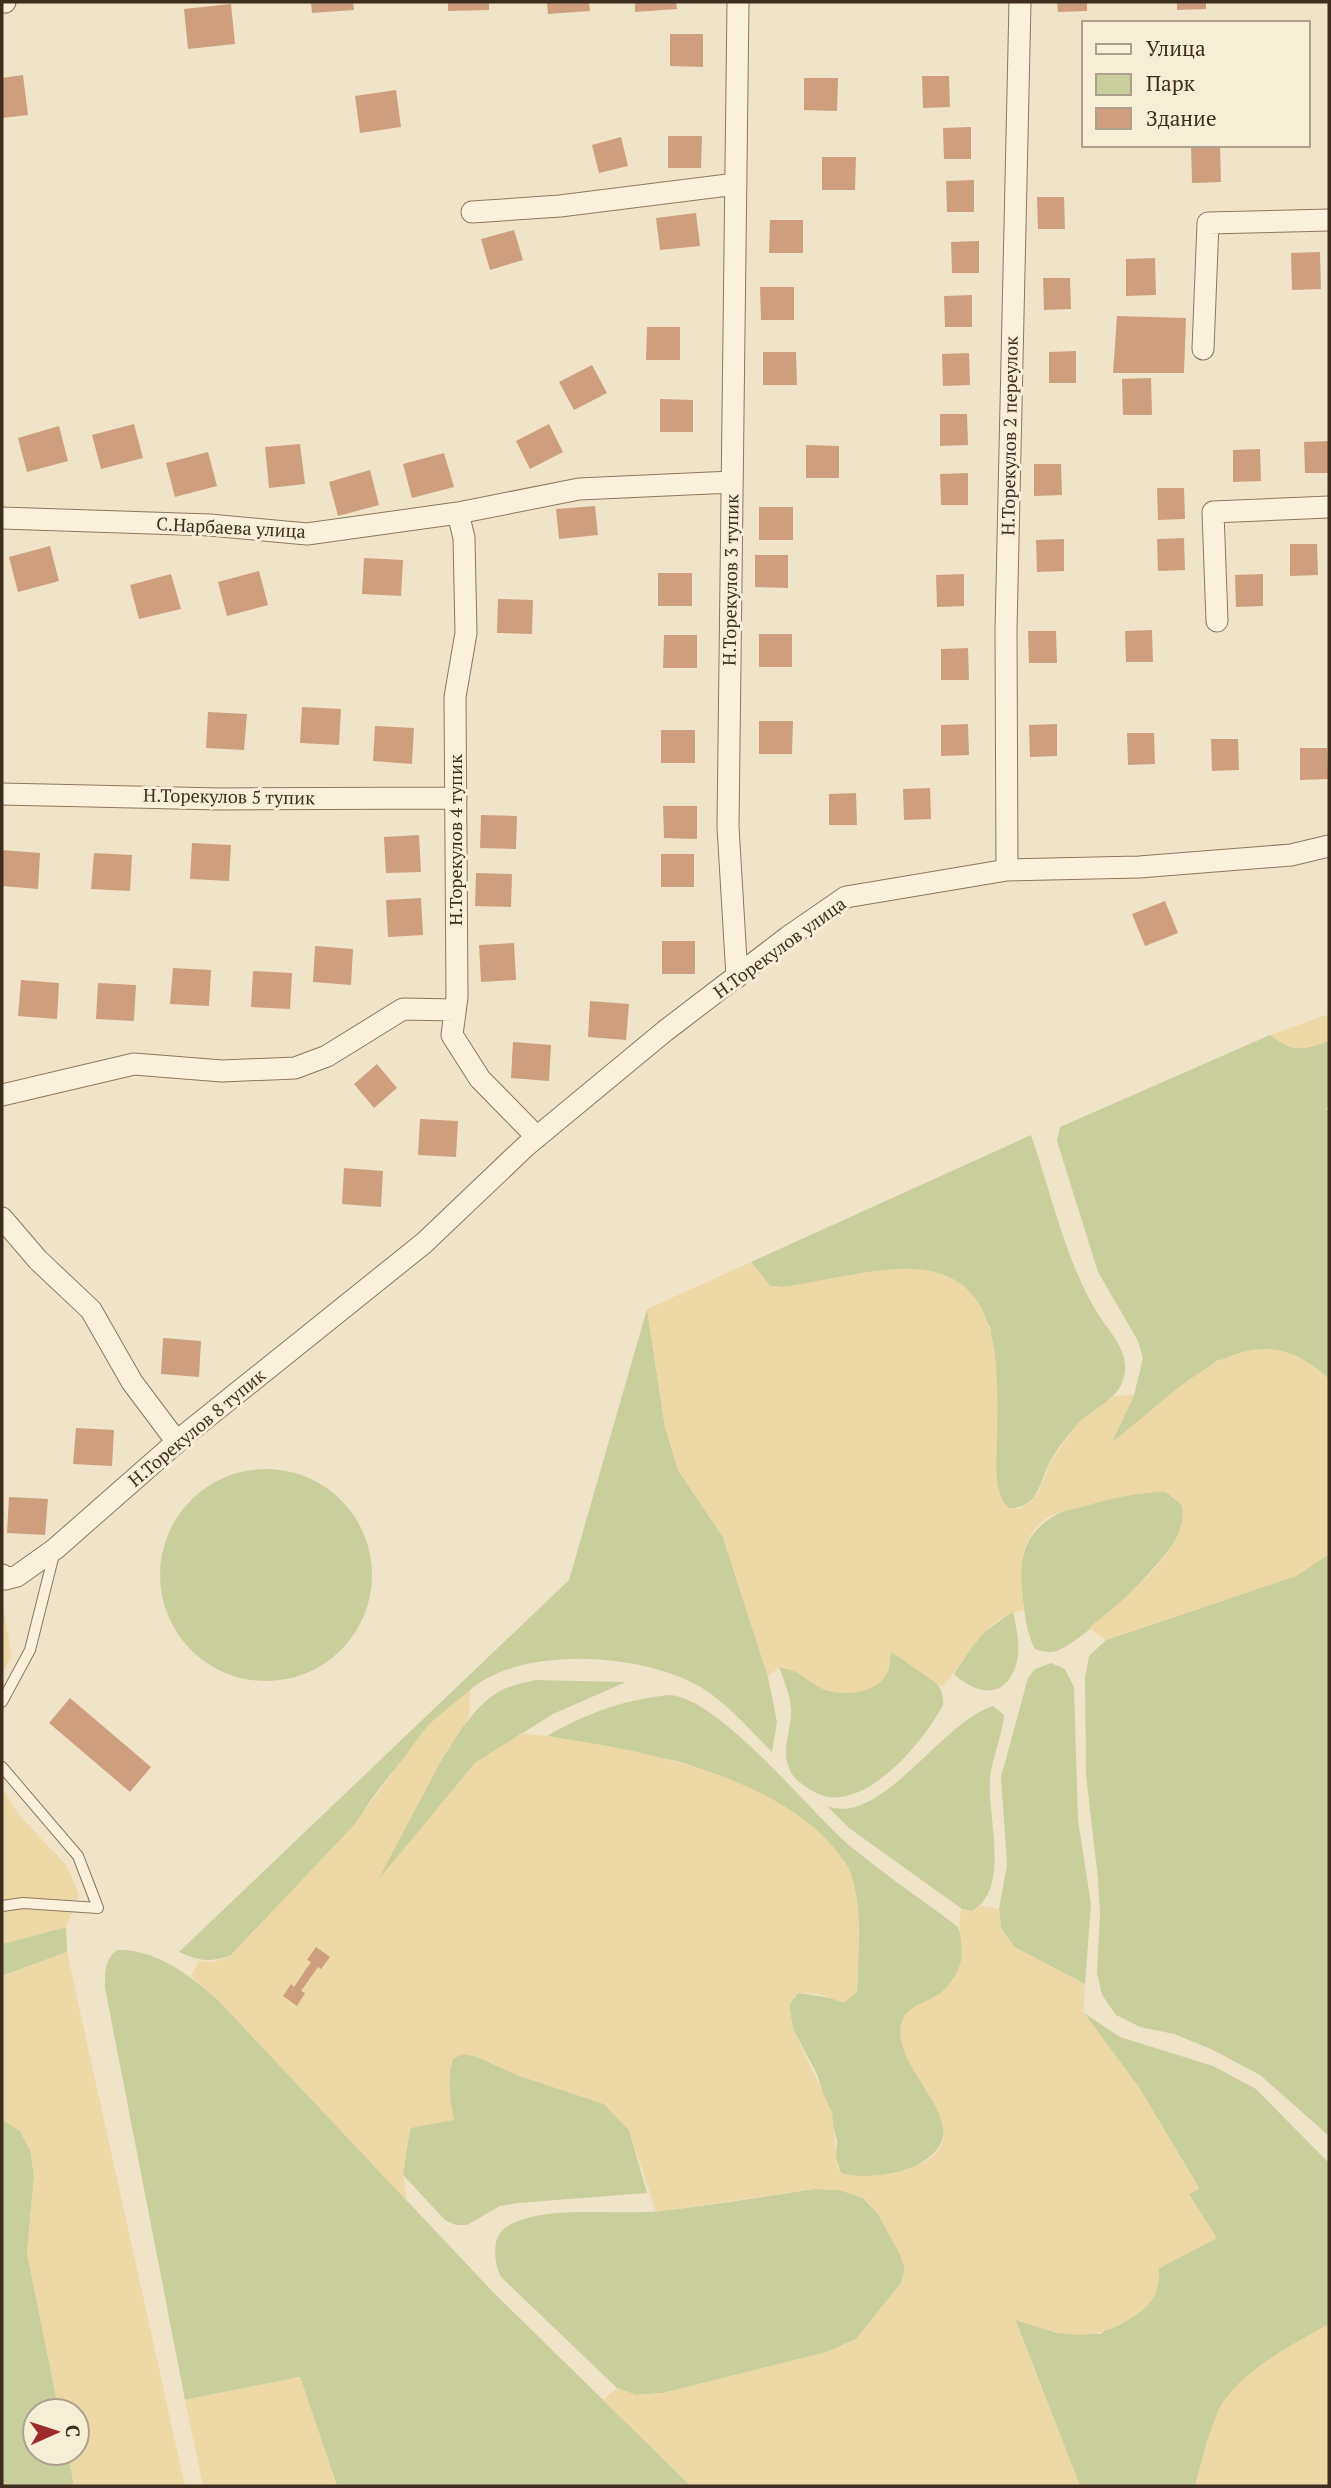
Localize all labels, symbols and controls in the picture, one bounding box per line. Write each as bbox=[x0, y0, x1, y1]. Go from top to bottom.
legend bbox=[1082, 21, 1310, 147]
text: Улица bbox=[1146, 34, 1206, 62]
text: Парк bbox=[1146, 69, 1196, 97]
text: Здание bbox=[1146, 104, 1217, 132]
street label: Н.Торекулов 2 переулок bbox=[995, 336, 1023, 536]
street label: Н.Торекулов 3 тупик bbox=[717, 494, 744, 666]
street label: С.Нарбаева улица bbox=[156, 511, 306, 543]
street label: Н.Торекулов 4 тупик bbox=[443, 754, 467, 926]
street label: Н.Торекулов 5 тупик bbox=[143, 783, 315, 810]
street label: Н.Торекулов улица bbox=[708, 891, 850, 1003]
street label: Н.Торекулов 8 тупик bbox=[123, 1363, 270, 1492]
north arrow bbox=[21, 2397, 91, 2467]
text: С bbox=[61, 2424, 86, 2438]

